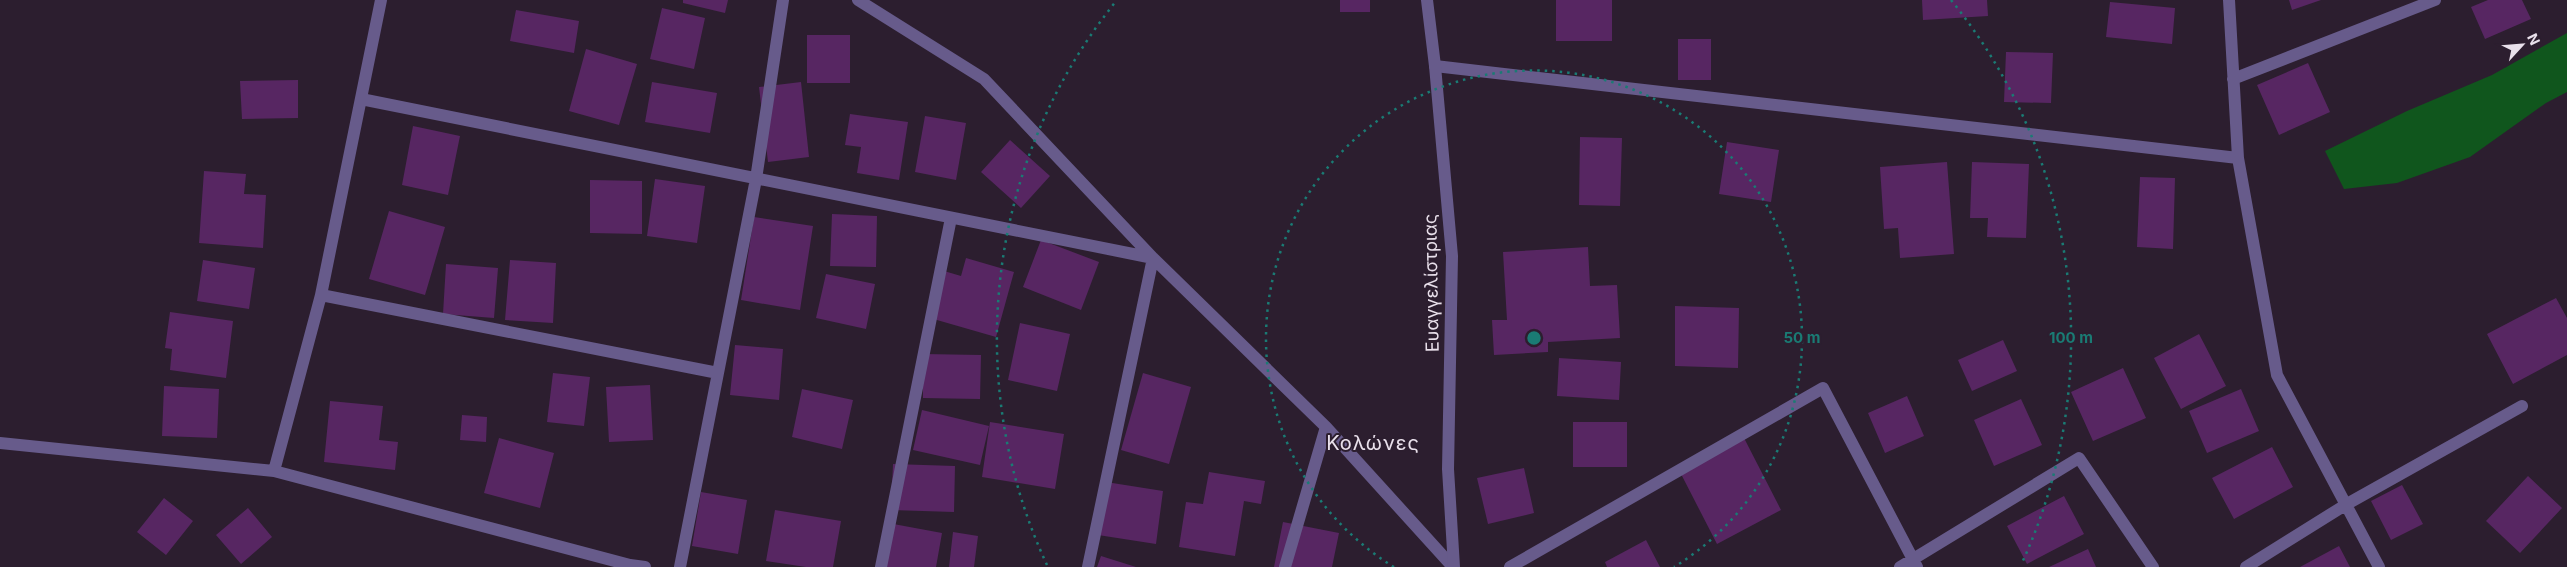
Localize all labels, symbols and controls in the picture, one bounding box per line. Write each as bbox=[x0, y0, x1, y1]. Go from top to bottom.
north arrow bbox=[2497, 20, 2547, 70]
text: N bbox=[2524, 31, 2544, 48]
street label: Ευαγγελίστριας bbox=[1419, 214, 1443, 352]
text: 50 m bbox=[1784, 328, 1820, 347]
text: 100 m bbox=[2049, 328, 2093, 347]
centre of rings bbox=[1525, 329, 1543, 347]
district label: Κολώνες bbox=[1326, 431, 1420, 455]

